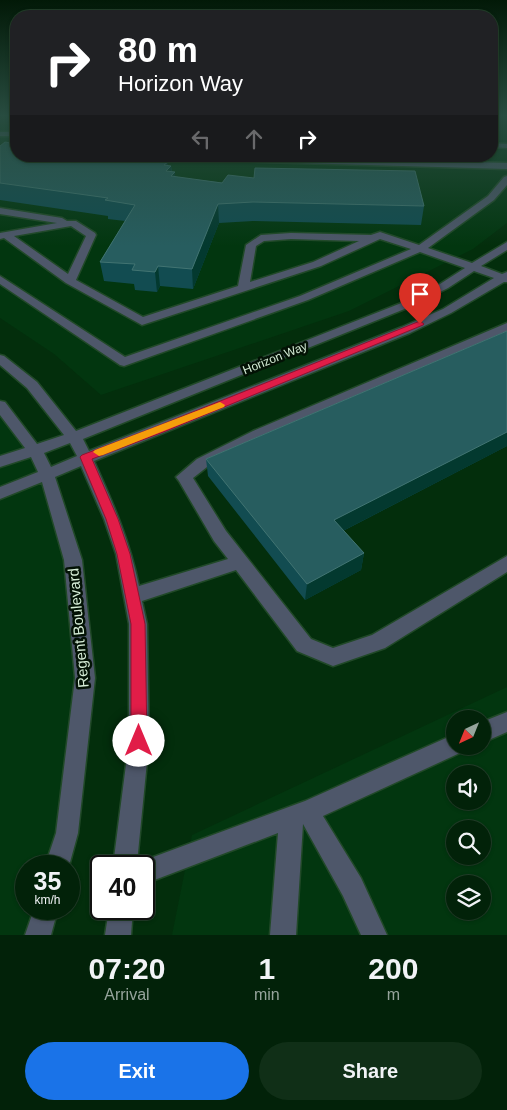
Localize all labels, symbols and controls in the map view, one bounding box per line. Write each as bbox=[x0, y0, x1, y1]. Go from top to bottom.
icon: right bbox=[35, 30, 100, 95]
text: 80 m bbox=[118, 30, 198, 69]
text: Horizon Way bbox=[118, 71, 243, 96]
icon: left bbox=[187, 125, 215, 153]
icon: ahead bbox=[240, 125, 268, 153]
icon: right bbox=[293, 125, 321, 153]
pin bbox=[399, 273, 441, 324]
icon: arrive bbox=[406, 280, 434, 308]
street label: Horizon Way bbox=[241, 339, 309, 377]
street label: Regent Boulevard bbox=[64, 567, 92, 689]
north arrow bbox=[446, 710, 491, 755]
map controls bbox=[446, 710, 491, 920]
position arrow bbox=[112, 714, 164, 766]
button: sound bbox=[446, 765, 491, 810]
button: search bbox=[446, 820, 491, 865]
speed limit sign: 40 bbox=[90, 855, 155, 920]
text: 35 bbox=[34, 867, 61, 895]
button: layers bbox=[446, 875, 491, 920]
text: km/h bbox=[34, 893, 61, 907]
text: 07:20 bbox=[89, 952, 165, 985]
text: 1 bbox=[258, 952, 275, 985]
text: 200 bbox=[368, 952, 418, 985]
text: Arrival bbox=[104, 986, 150, 1003]
text: min bbox=[254, 986, 280, 1003]
text: m bbox=[387, 986, 400, 1003]
button: Exit bbox=[25, 1042, 249, 1100]
button: Share bbox=[259, 1042, 482, 1100]

